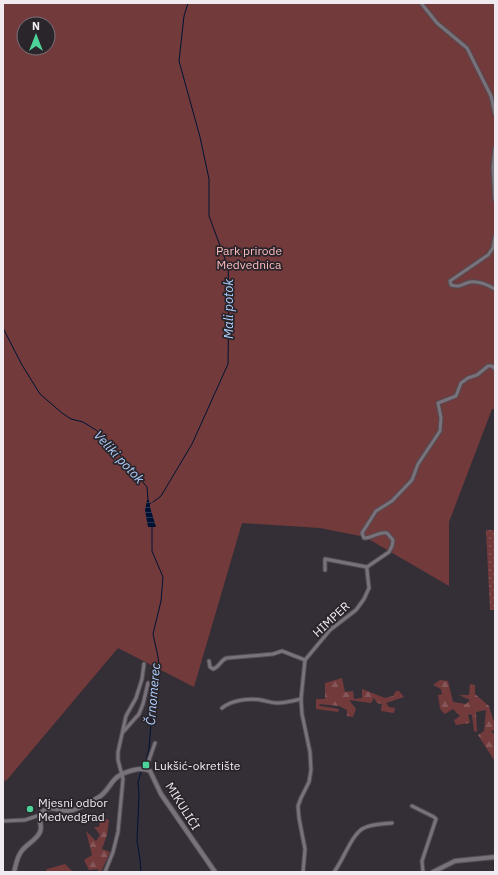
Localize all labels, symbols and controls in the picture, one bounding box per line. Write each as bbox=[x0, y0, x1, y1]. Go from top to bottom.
north arrow bbox=[16, 16, 56, 56]
text: N bbox=[32, 19, 40, 33]
park label: Park prirode Medvednica bbox=[216, 243, 282, 272]
water label: Mali potok bbox=[220, 279, 237, 339]
water label: Veliki potok bbox=[90, 427, 148, 487]
street label: HIMPER bbox=[309, 598, 353, 640]
water label: Črnomerec bbox=[142, 662, 164, 726]
place label: Lukšić-okretište bbox=[154, 758, 241, 773]
marker: Lukšić-okretište bbox=[141, 760, 151, 770]
street label: MIKULIĆI bbox=[163, 779, 204, 833]
place label: Mjesni odbor Medvedgrad bbox=[38, 795, 108, 824]
marker: Mjesni odbor Medvedgrad bbox=[25, 804, 35, 814]

